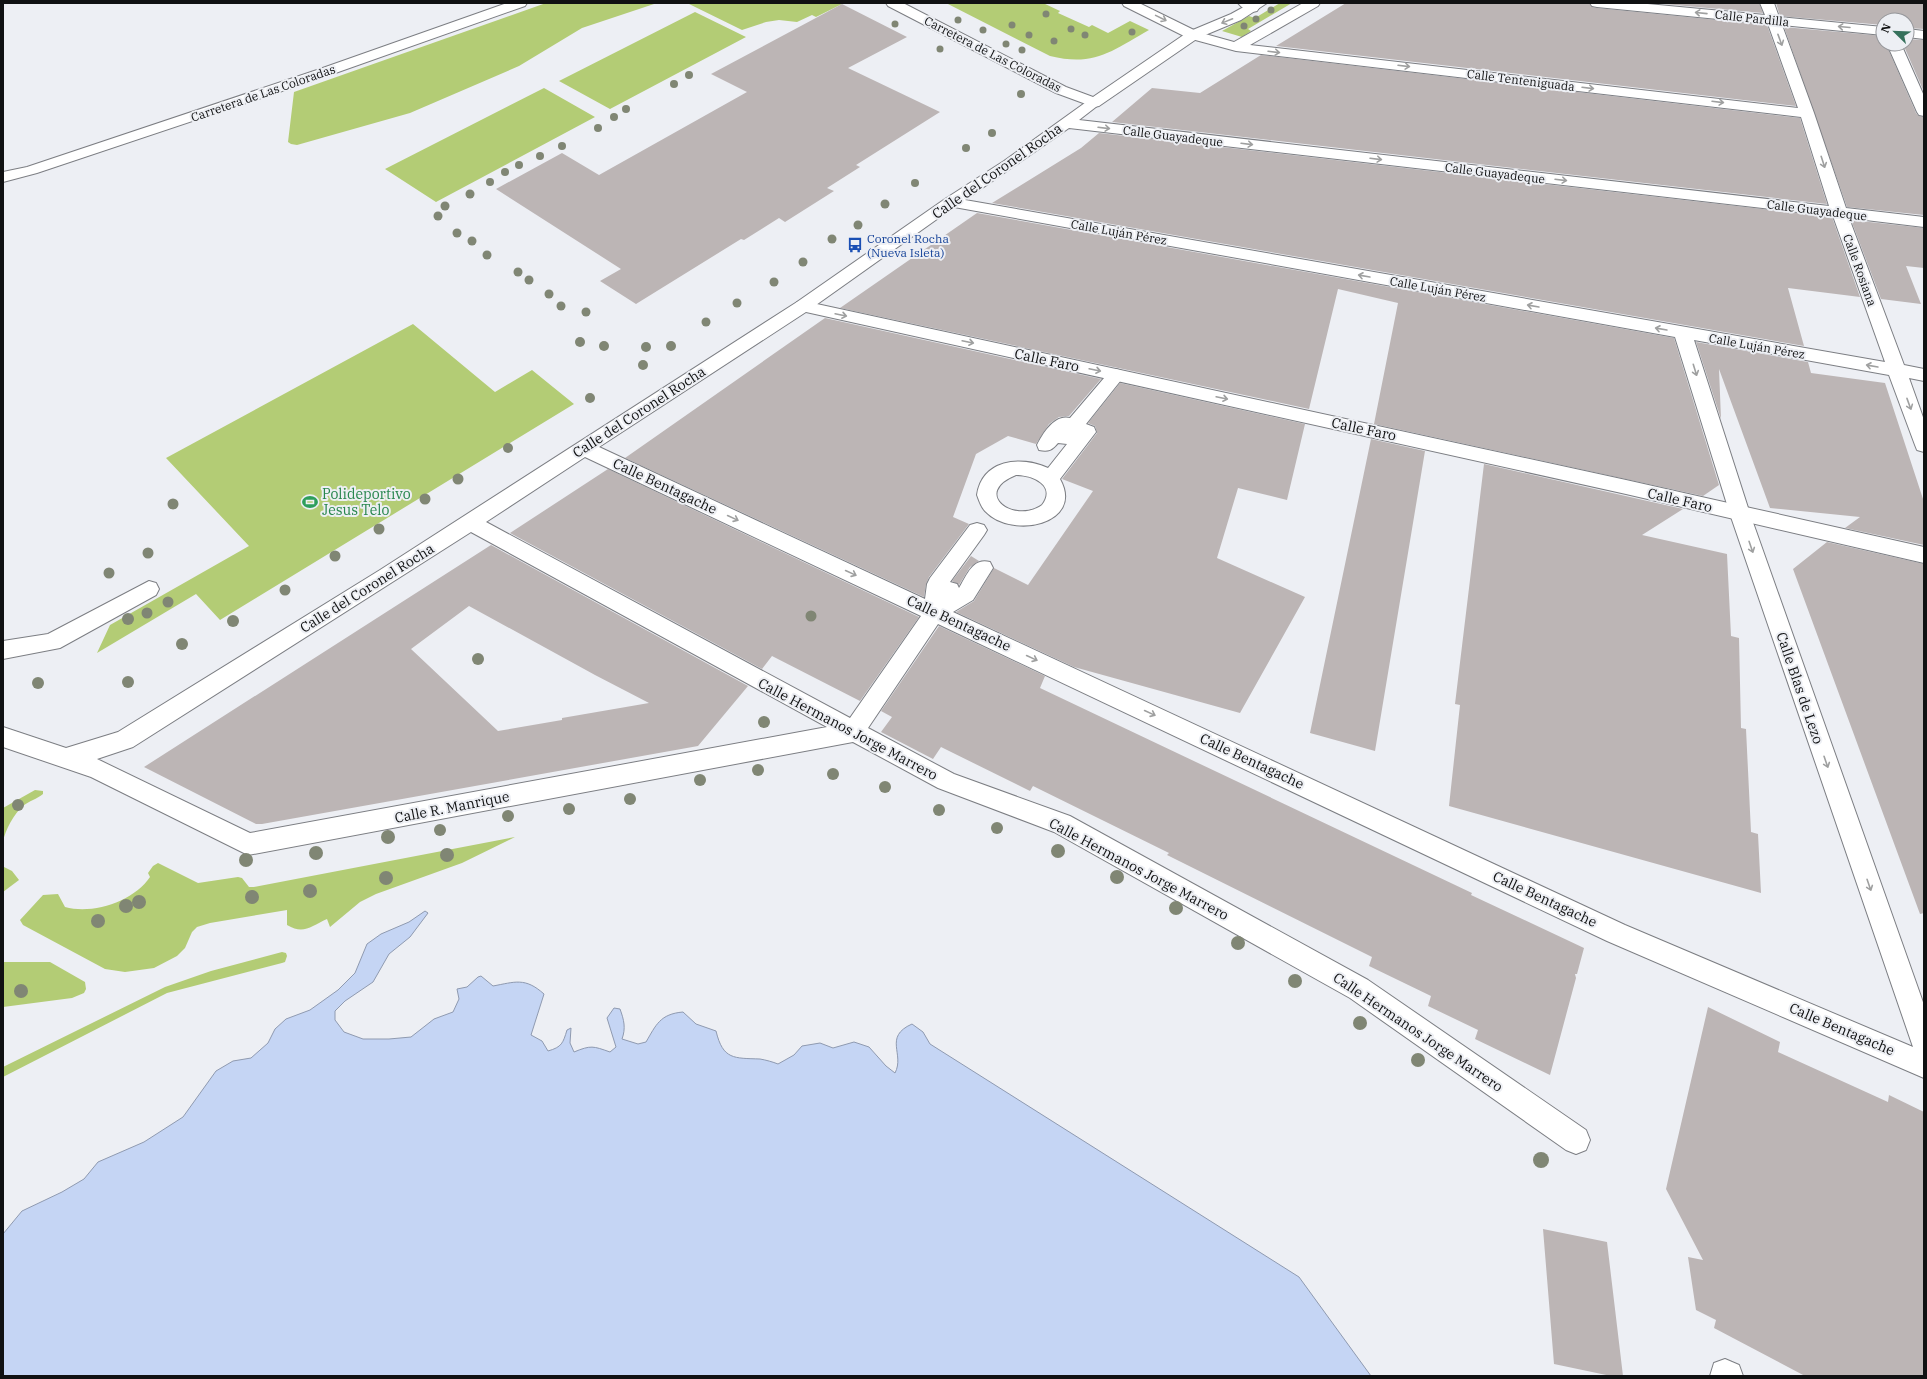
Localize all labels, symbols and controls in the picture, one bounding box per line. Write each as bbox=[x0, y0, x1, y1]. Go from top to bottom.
street label: Calle Pardilla bbox=[1714, 7, 1790, 29]
one-way arrow bbox=[1695, 10, 1708, 17]
north arrow bbox=[1875, 12, 1915, 52]
street label: Carretera de Las Coloradas bbox=[922, 13, 1064, 95]
one-way arrow bbox=[1155, 15, 1167, 22]
one-way arrow bbox=[1222, 17, 1234, 25]
text: N bbox=[1878, 21, 1894, 35]
one-way arrow bbox=[1838, 24, 1851, 31]
one-way arrow bbox=[1777, 33, 1785, 45]
one-way arrow bbox=[1267, 48, 1280, 55]
street label: Carretera de Las Coloradas bbox=[189, 61, 337, 125]
one-way arrow bbox=[1397, 63, 1410, 70]
street label: Calle Tenteniguada bbox=[1466, 66, 1576, 94]
one-way arrow bbox=[1581, 84, 1594, 91]
one-way arrow bbox=[1711, 99, 1724, 106]
street label: Calle del Coronel Rocha bbox=[928, 119, 1066, 223]
street label: Calle Guayadeque bbox=[1122, 122, 1224, 150]
one-way arrow bbox=[1097, 124, 1110, 132]
one-way arrow bbox=[1240, 140, 1253, 148]
one-way arrow bbox=[1369, 155, 1382, 163]
one-way arrow bbox=[1820, 156, 1827, 169]
street label: Calle Guayadeque bbox=[1444, 159, 1546, 187]
one-way arrow bbox=[1554, 176, 1567, 184]
street label: Calle Guayadeque bbox=[1766, 196, 1868, 224]
street label: Calle Luján Pérez bbox=[1070, 216, 1168, 248]
place label: Coronel Rocha (Nueva Isleta) bbox=[867, 231, 949, 260]
street label: Calle Rosiana bbox=[1840, 232, 1880, 309]
bus stop icon: Coronel Rocha (Nueva Isleta) bbox=[846, 236, 864, 254]
one-way arrow bbox=[1358, 271, 1371, 279]
street label: Calle Luján Pérez bbox=[1389, 273, 1487, 305]
one-way arrow bbox=[1527, 302, 1540, 310]
one-way arrow bbox=[834, 311, 847, 319]
one-way arrow bbox=[1655, 325, 1668, 333]
street label: Calle Luján Pérez bbox=[1708, 330, 1806, 362]
one-way arrow bbox=[961, 339, 974, 347]
street label: Calle Faro bbox=[1013, 344, 1081, 376]
one-way arrow bbox=[1866, 361, 1879, 369]
street label: Calle del Coronel Rocha bbox=[569, 362, 709, 462]
one-way arrow bbox=[1692, 363, 1699, 376]
one-way arrow bbox=[1088, 366, 1101, 374]
one-way arrow bbox=[1215, 395, 1228, 403]
one-way arrow bbox=[1905, 397, 1913, 409]
street label: Calle Faro bbox=[1330, 413, 1398, 445]
street label: Calle Bentagache bbox=[610, 454, 720, 518]
street label: Calle Faro bbox=[1646, 484, 1714, 516]
place label: Polideportivo Jesus Telo bbox=[322, 485, 411, 519]
sports icon: Polideportivo Jesus Telo bbox=[301, 493, 319, 511]
one-way arrow bbox=[727, 515, 739, 522]
street label: Calle del Coronel Rocha bbox=[297, 539, 438, 637]
one-way arrow bbox=[1748, 541, 1755, 554]
one-way arrow bbox=[845, 570, 857, 577]
street label: Calle Bentagache bbox=[904, 591, 1014, 655]
street label: Calle Blas de Lezo bbox=[1772, 630, 1828, 746]
one-way arrow bbox=[1026, 655, 1038, 662]
street label: Calle Hermanos Jorge Marrero bbox=[755, 674, 941, 784]
one-way arrow bbox=[1143, 710, 1155, 717]
street label: Calle Bentagache bbox=[1197, 729, 1307, 793]
one-way arrow bbox=[1823, 756, 1831, 768]
street label: Calle R. Manrique bbox=[393, 787, 511, 827]
street label: Calle Hermanos Jorge Marrero bbox=[1046, 814, 1232, 924]
street label: Calle Bentagache bbox=[1490, 867, 1600, 931]
one-way arrow bbox=[1866, 879, 1874, 891]
street label: Calle Hermanos Jorge Marrero bbox=[1330, 968, 1506, 1096]
street label: Calle Bentagache bbox=[1787, 999, 1897, 1059]

